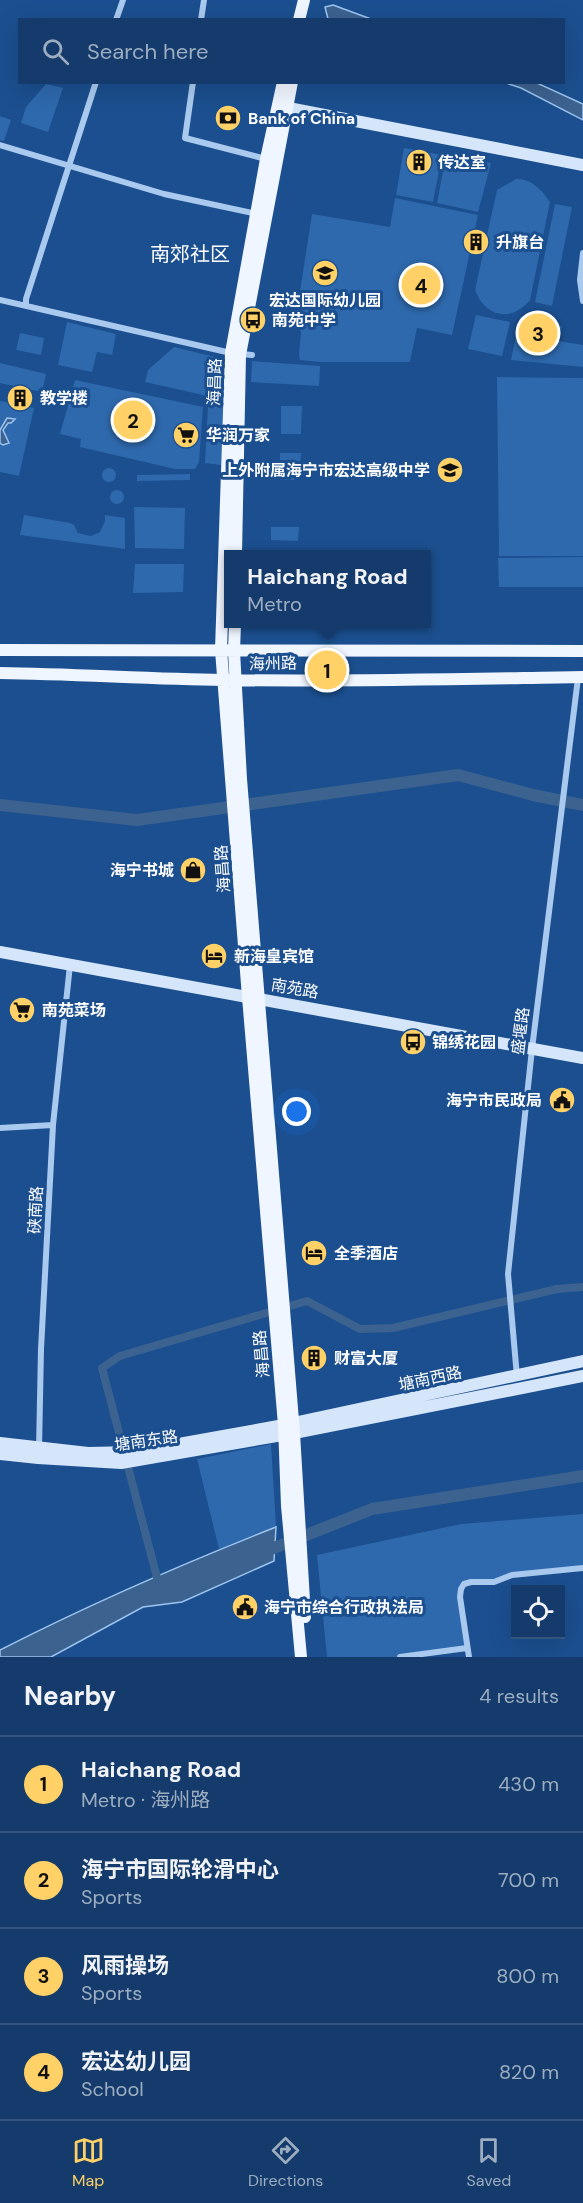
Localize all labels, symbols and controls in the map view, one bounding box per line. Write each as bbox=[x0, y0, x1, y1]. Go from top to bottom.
search box bbox=[18, 18, 565, 84]
icon: search bbox=[39, 35, 72, 68]
text: Search here bbox=[87, 37, 208, 66]
bank icon: Bank of China bbox=[213, 103, 243, 133]
place label: Bank of China bbox=[248, 108, 355, 129]
building icon: 传达室 bbox=[404, 147, 434, 177]
place label: 传达室 bbox=[438, 152, 486, 173]
building icon: 升旗台 bbox=[461, 227, 491, 257]
place label: 升旗台 bbox=[496, 232, 544, 253]
district label: 南郊社区 bbox=[150, 241, 230, 267]
school or university icon: 宏达国际幼儿园 bbox=[310, 258, 340, 288]
pin: 4 bbox=[402, 262, 440, 308]
place label: 宏达国际幼儿园 bbox=[269, 290, 381, 311]
bus stop icon: 南苑中学 bbox=[238, 305, 268, 335]
place label: 南苑中学 bbox=[272, 310, 336, 331]
pin: 3 bbox=[518, 310, 558, 356]
street label: 海昌路 bbox=[203, 358, 226, 406]
building icon: 教学楼 bbox=[5, 383, 35, 413]
place label: 教学楼 bbox=[40, 388, 88, 409]
pin: 2 bbox=[114, 398, 152, 442]
supermarket icon: 华润万家 bbox=[171, 420, 201, 450]
place label: 华润万家 bbox=[206, 425, 270, 446]
school or university icon: 上外附属海宁市宏达高级中学 bbox=[435, 455, 465, 485]
place label: 上外附属海宁市宏达高级中学 bbox=[222, 460, 430, 481]
popup bbox=[224, 550, 431, 628]
text: Haichang Road bbox=[247, 562, 408, 591]
text: Metro bbox=[247, 591, 302, 617]
pin: 1 bbox=[308, 648, 346, 692]
street label: 海州路 bbox=[249, 653, 297, 674]
street label: 海昌路 bbox=[210, 844, 235, 894]
shop icon: 海宁书城 bbox=[178, 855, 208, 885]
place label: 海宁书城 bbox=[110, 860, 174, 881]
hotel icon: 新海皇宾馆 bbox=[199, 941, 229, 971]
place label: 新海皇宾馆 bbox=[234, 946, 314, 967]
street label: 南苑路 bbox=[269, 974, 320, 1003]
supermarket icon: 南苑菜场 bbox=[7, 995, 37, 1025]
place label: 南苑菜场 bbox=[42, 1000, 106, 1021]
street label: 盛堰路 bbox=[507, 1006, 534, 1056]
bus stop icon: 锦绣花园 bbox=[398, 1027, 428, 1057]
place label: 锦绣花园 bbox=[432, 1032, 496, 1053]
public building icon: 海宁市民政局 bbox=[547, 1085, 577, 1115]
place label: 海宁市民政局 bbox=[446, 1090, 542, 1111]
your location bbox=[282, 1097, 311, 1126]
street label: 硖南路 bbox=[24, 1186, 47, 1235]
hotel icon: 全季酒店 bbox=[299, 1238, 329, 1268]
place label: 全季酒店 bbox=[334, 1243, 398, 1264]
street label: 海昌路 bbox=[249, 1329, 274, 1379]
building icon: 财富大厦 bbox=[299, 1343, 329, 1373]
place label: 财富大厦 bbox=[334, 1348, 398, 1369]
street label: 塘南西路 bbox=[397, 1362, 464, 1395]
street label: 塘南东路 bbox=[113, 1426, 179, 1455]
map controls bbox=[511, 1585, 565, 1639]
button: locate bbox=[511, 1585, 565, 1639]
public building icon: 海宁市综合行政执法局 bbox=[230, 1592, 260, 1622]
place label: 海宁市综合行政执法局 bbox=[264, 1597, 424, 1618]
text: Nearby bbox=[24, 1679, 116, 1713]
text: 4 results bbox=[479, 1683, 559, 1709]
text: Haichang Road bbox=[81, 1755, 241, 1784]
text: 1 bbox=[40, 1771, 47, 1797]
text: 430 m bbox=[498, 1771, 559, 1797]
text: Metro · 海州路 bbox=[81, 1787, 210, 1813]
text: 海宁市国际轮滑中心 bbox=[81, 1855, 279, 1884]
text: 2 bbox=[38, 1867, 49, 1893]
text: 700 m bbox=[498, 1867, 559, 1893]
text: Sports bbox=[81, 1884, 142, 1910]
text: 风雨操场 bbox=[81, 1951, 169, 1980]
text: 3 bbox=[37, 1963, 50, 1989]
text: 800 m bbox=[496, 1963, 559, 1989]
text: Sports bbox=[81, 1980, 142, 2006]
text: 宏达幼儿园 bbox=[81, 2047, 191, 2076]
text: 4 bbox=[37, 2059, 50, 2085]
text: 820 m bbox=[499, 2059, 559, 2085]
text: School bbox=[81, 2076, 144, 2102]
tab: Map bbox=[72, 2134, 105, 2191]
tab: Directions bbox=[248, 2134, 323, 2191]
tab: Saved bbox=[467, 2134, 511, 2191]

